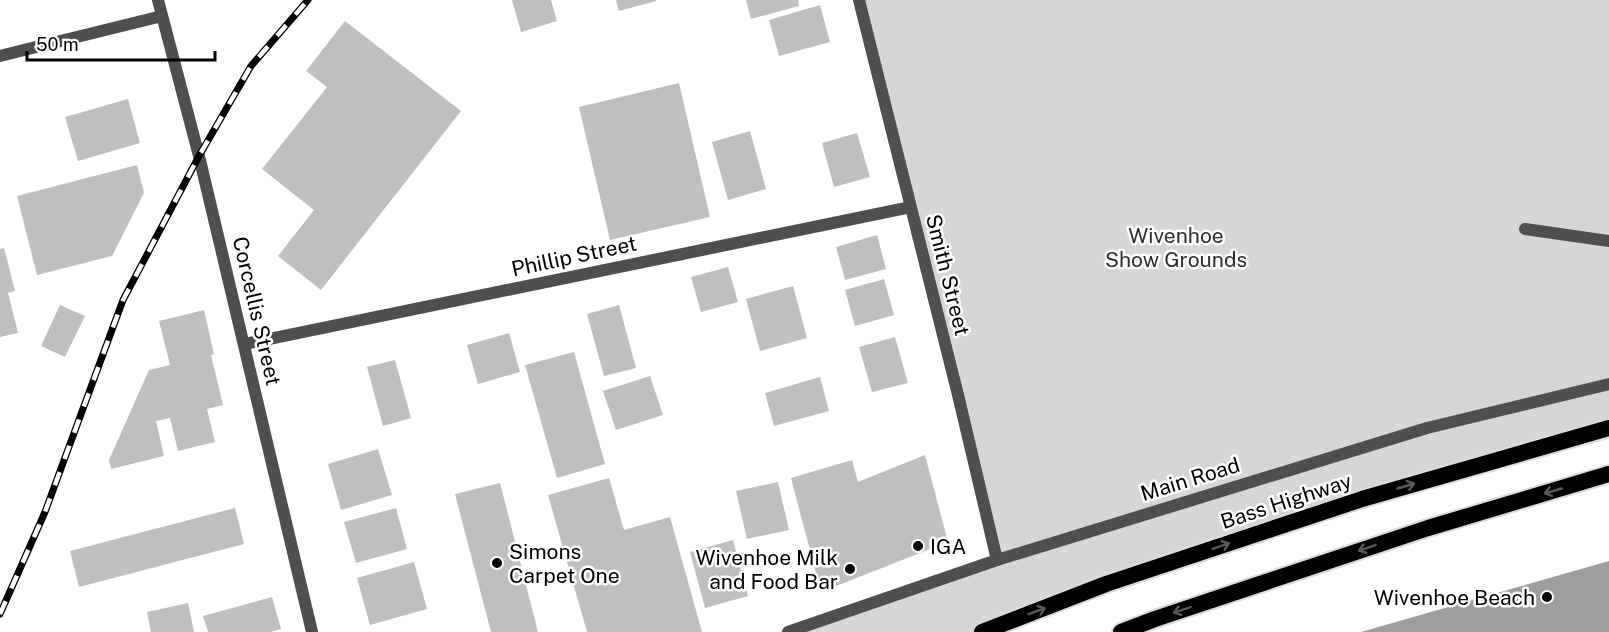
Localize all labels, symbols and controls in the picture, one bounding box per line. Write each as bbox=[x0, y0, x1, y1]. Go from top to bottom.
scale bar bbox=[27, 24, 214, 62]
text: 50 m bbox=[36, 34, 79, 55]
street label: Smith Street bbox=[921, 212, 975, 338]
park label: Wivenhoe Show Grounds bbox=[1105, 223, 1247, 272]
street label: Phillip Street bbox=[509, 231, 639, 281]
street label: Corcellis Street bbox=[228, 234, 286, 388]
street label: Main Road bbox=[1137, 452, 1243, 506]
street label: Bass Highway bbox=[1217, 468, 1355, 534]
one-way arrow bbox=[1396, 480, 1415, 491]
one-way arrow bbox=[1544, 486, 1563, 497]
place label: IGA bbox=[930, 534, 966, 559]
place label: Simons Carpet One bbox=[509, 539, 620, 588]
marker: IGA bbox=[911, 539, 925, 553]
one-way arrow bbox=[1211, 540, 1230, 551]
one-way arrow bbox=[1357, 543, 1376, 554]
place label: Wivenhoe Milk and Food Bar bbox=[696, 545, 838, 594]
marker: Simons Carpet One bbox=[490, 556, 504, 570]
marker: Wivenhoe Milk and Food Bar bbox=[843, 562, 857, 576]
place label: Wivenhoe Beach bbox=[1374, 585, 1535, 610]
marker: Wivenhoe Beach bbox=[1540, 590, 1554, 604]
one-way arrow bbox=[1027, 605, 1046, 616]
one-way arrow bbox=[1173, 605, 1192, 616]

